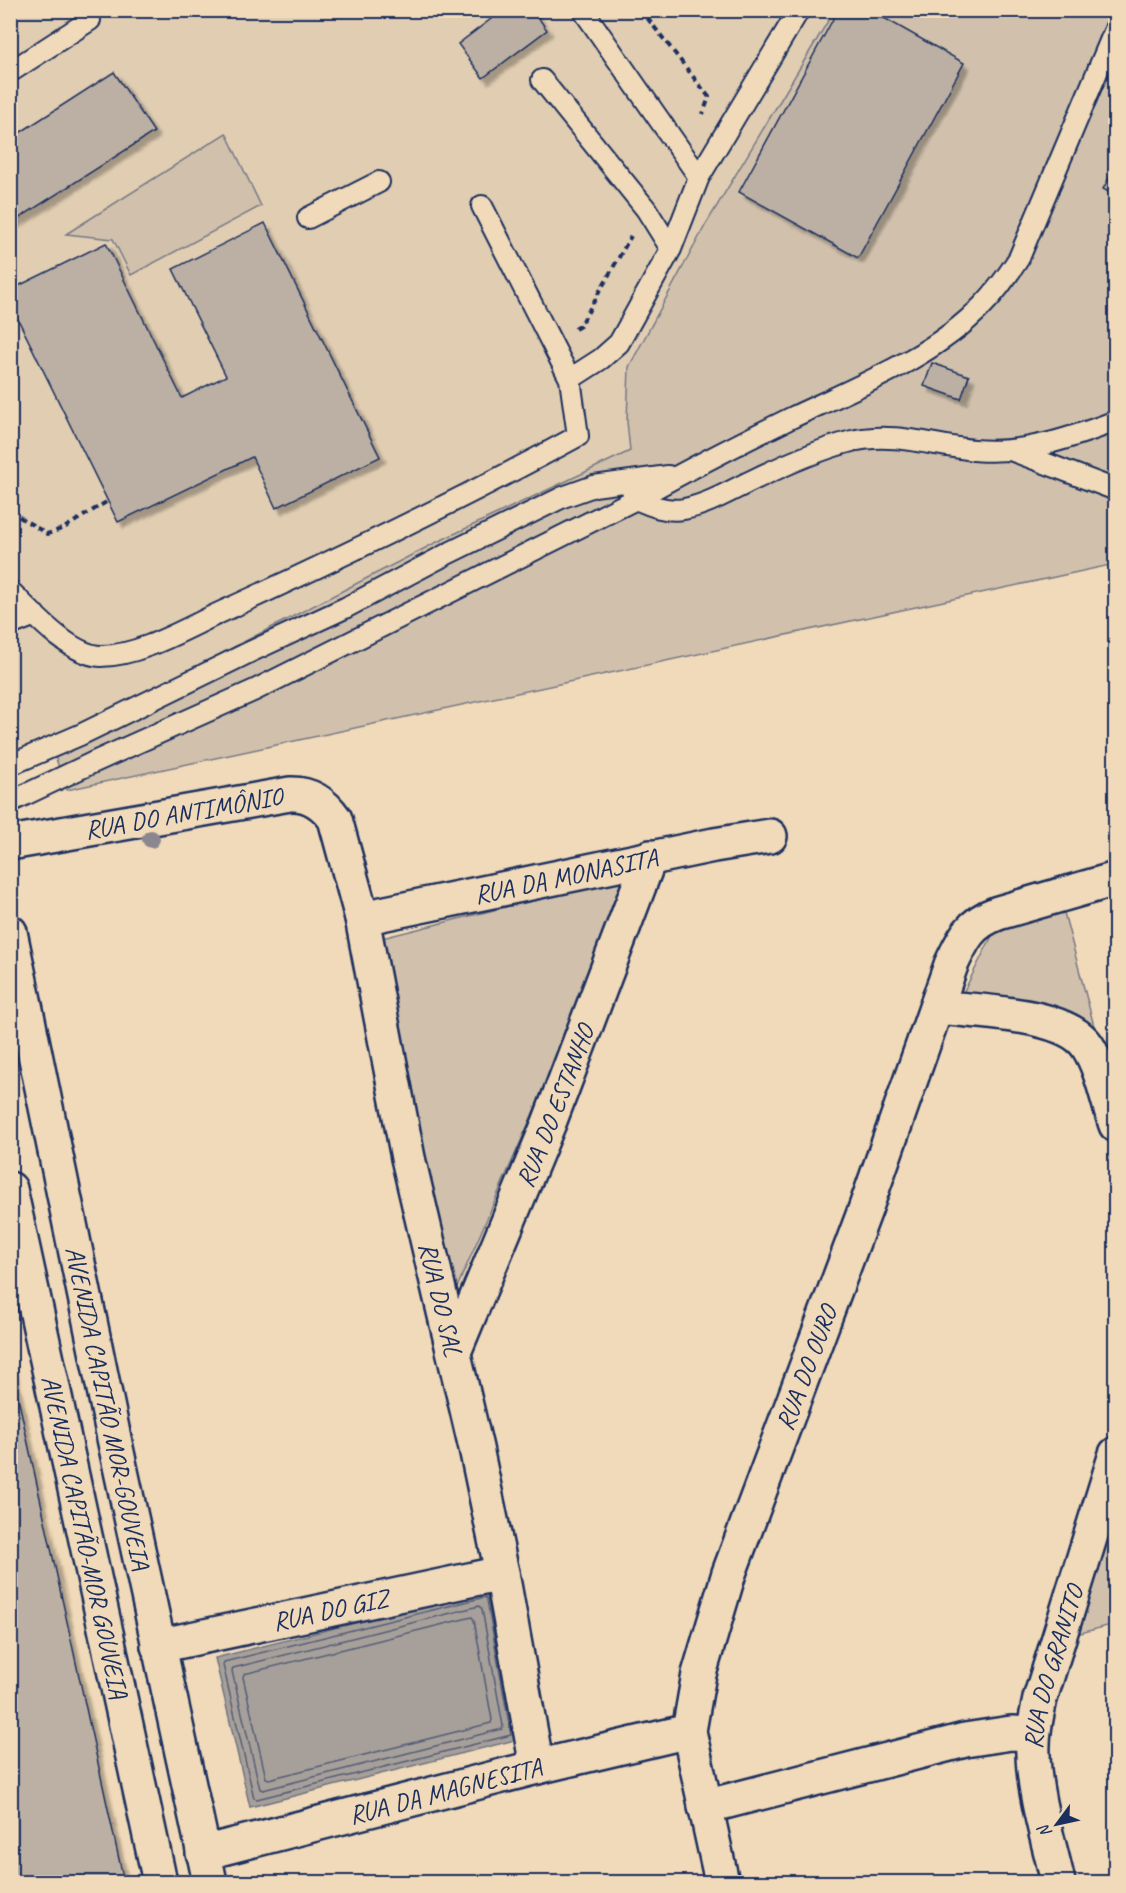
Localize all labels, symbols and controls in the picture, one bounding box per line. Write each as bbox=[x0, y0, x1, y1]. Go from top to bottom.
street label: RUA DO ANTIMÔNIO bbox=[82, 779, 288, 847]
street label: RUA DA MONASITA bbox=[471, 841, 662, 911]
street label: RUA DO ESTANHO bbox=[508, 1017, 603, 1192]
street label: RUA DO SAL bbox=[411, 1239, 470, 1360]
street label: AVENIDA CAPITÃO MOR-GOUVEIA bbox=[58, 1243, 158, 1574]
street label: RUA DO OURO bbox=[768, 1298, 846, 1435]
street label: AVENIDA CAPITÃO-MOR GOUVEIA bbox=[34, 1372, 136, 1703]
street label: RUA DO GRANITO bbox=[1017, 1579, 1092, 1750]
street label: RUA DO GIZ bbox=[270, 1581, 395, 1638]
street label: RUA DA MAGNESITA bbox=[345, 1750, 547, 1832]
north arrow bbox=[1027, 1794, 1087, 1854]
text: N bbox=[1032, 1819, 1056, 1841]

